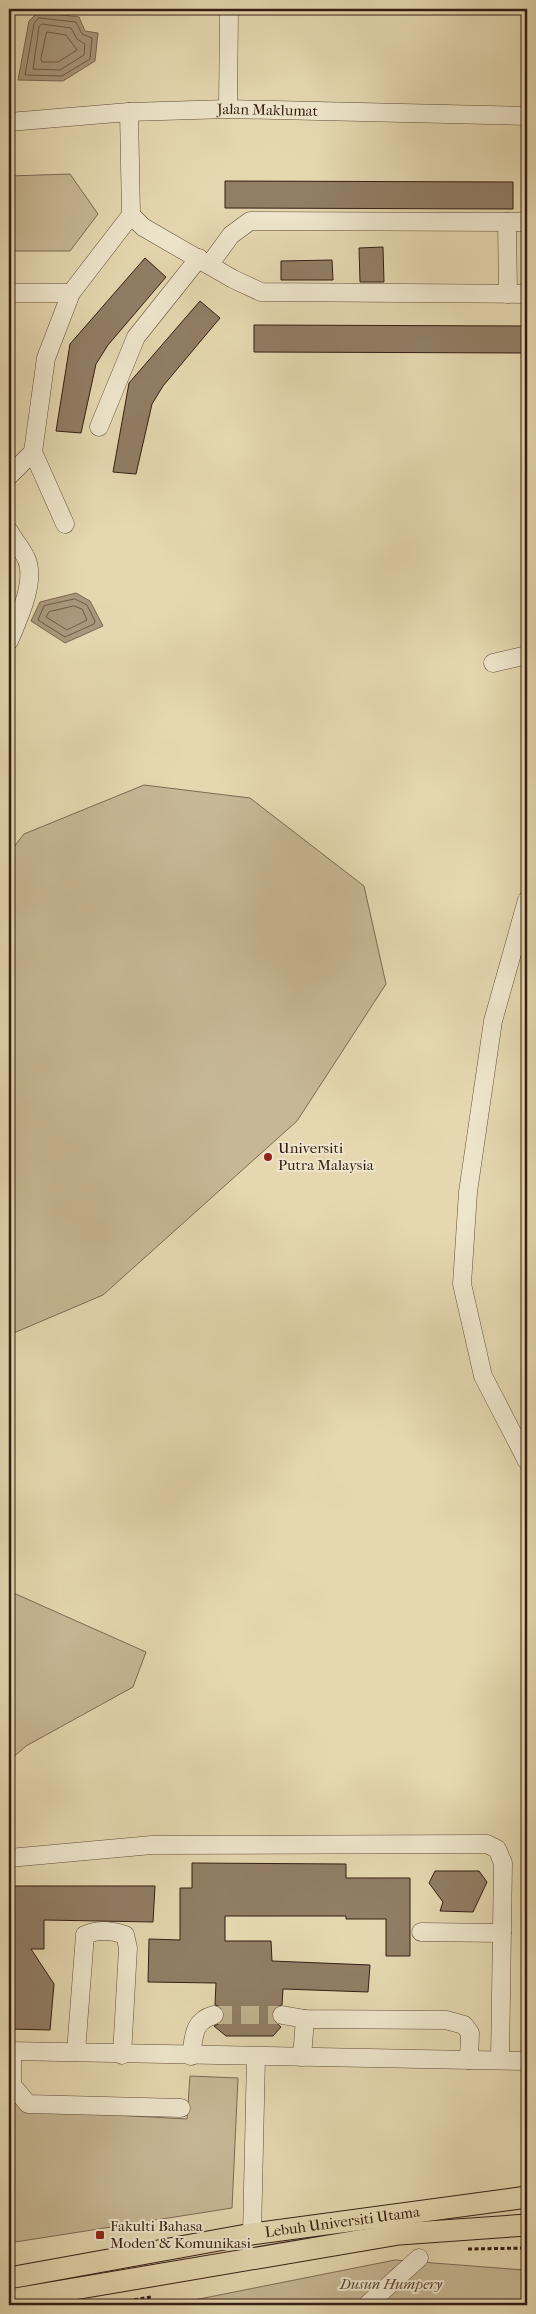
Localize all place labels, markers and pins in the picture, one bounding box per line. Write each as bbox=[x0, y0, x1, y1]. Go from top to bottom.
place label: Universiti Putra Malaysia bbox=[278, 1139, 375, 1174]
marker: Universiti Putra Malaysia bbox=[262, 1151, 274, 1163]
place label: Fakulti Bahasa Moden & Komunikasi bbox=[110, 2217, 251, 2252]
marker: Fakulti Bahasa Moden & Komunikasi bbox=[94, 2229, 106, 2241]

